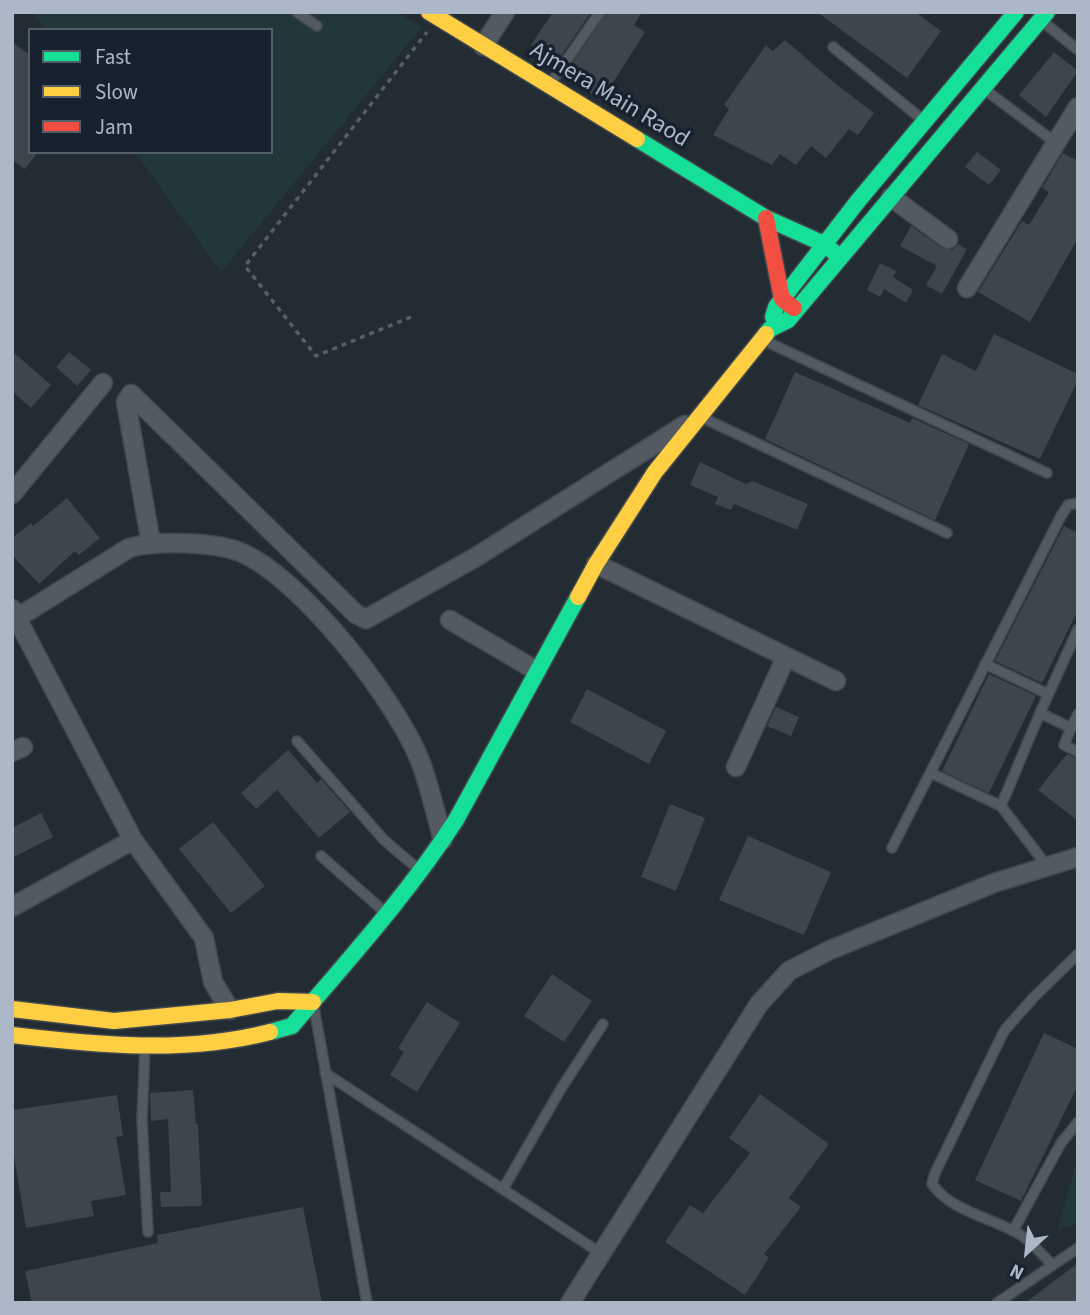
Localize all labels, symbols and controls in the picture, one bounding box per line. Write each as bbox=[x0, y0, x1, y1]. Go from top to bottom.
legend bbox=[28, 28, 273, 154]
street label: Ajmera Main Raod bbox=[524, 37, 694, 155]
text: Fast bbox=[95, 42, 131, 72]
text: Slow bbox=[95, 77, 138, 107]
text: Jam bbox=[95, 112, 133, 142]
north arrow bbox=[992, 1217, 1062, 1287]
text: N bbox=[1005, 1256, 1029, 1286]

